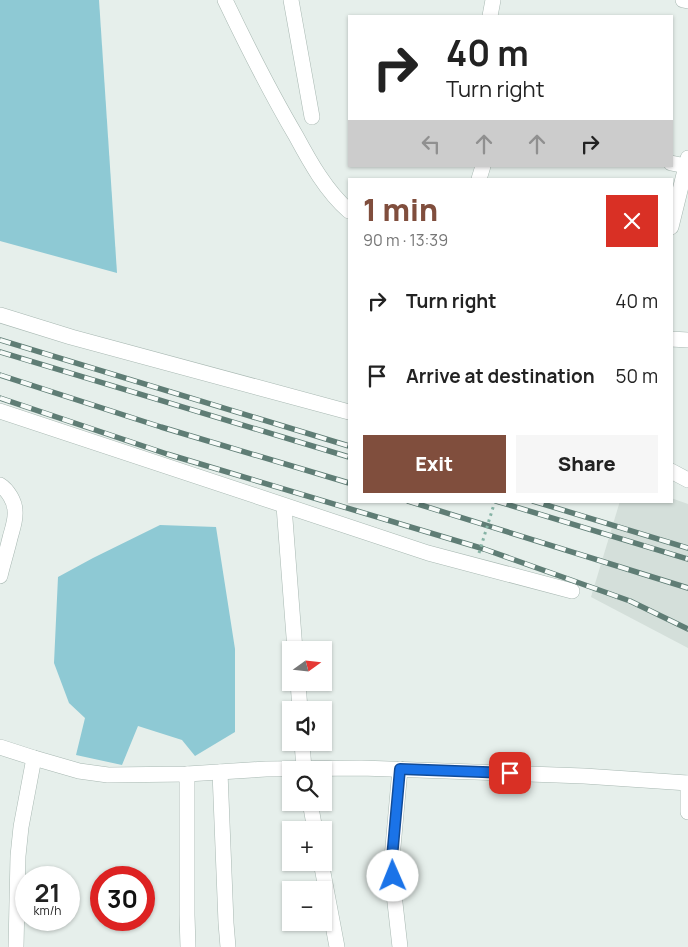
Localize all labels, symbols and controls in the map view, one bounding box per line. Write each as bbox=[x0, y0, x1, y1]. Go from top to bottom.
text: 40 m bbox=[446, 29, 529, 77]
icon: right bbox=[363, 35, 428, 100]
text: Turn right bbox=[446, 74, 544, 104]
icon: left bbox=[417, 130, 445, 158]
icon: ahead bbox=[470, 130, 498, 158]
icon: ahead bbox=[523, 130, 551, 158]
icon: right bbox=[576, 130, 604, 158]
text: 1 min bbox=[363, 189, 438, 230]
button: close bbox=[606, 195, 658, 247]
text: 90 m · 13:39 bbox=[363, 229, 448, 251]
icon: right bbox=[363, 287, 391, 315]
text: Turn right bbox=[406, 288, 496, 314]
text: 40 m bbox=[615, 288, 658, 314]
icon: arrive bbox=[363, 362, 391, 390]
text: Arrive at destination bbox=[406, 363, 595, 389]
text: 50 m bbox=[616, 363, 658, 389]
button: Exit bbox=[363, 435, 506, 493]
button: Share bbox=[516, 435, 658, 493]
north arrow bbox=[282, 641, 332, 691]
map controls bbox=[282, 641, 332, 931]
button: sound bbox=[282, 701, 332, 751]
pin bbox=[489, 752, 531, 794]
icon: arrive bbox=[496, 759, 524, 787]
button: search bbox=[282, 761, 332, 811]
button: + bbox=[282, 821, 332, 871]
position arrow bbox=[366, 849, 418, 901]
speed limit sign: 30 bbox=[90, 866, 155, 931]
text: 21 bbox=[35, 875, 60, 910]
button: − bbox=[282, 881, 332, 931]
text: km/h bbox=[34, 902, 61, 919]

